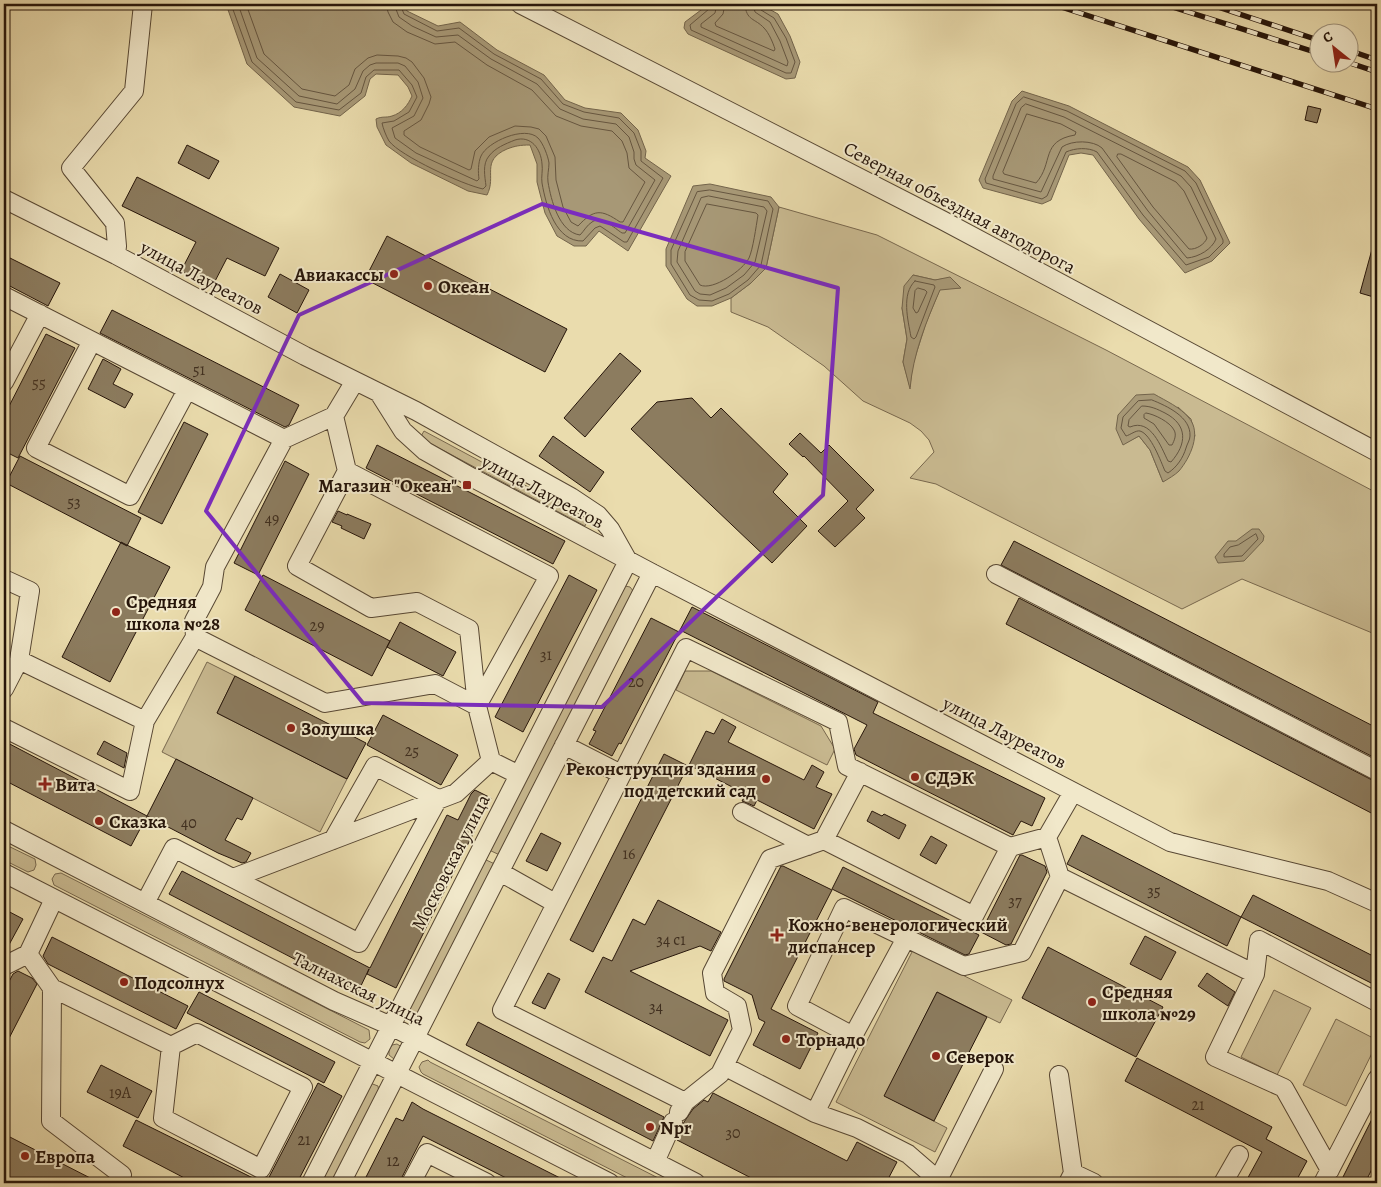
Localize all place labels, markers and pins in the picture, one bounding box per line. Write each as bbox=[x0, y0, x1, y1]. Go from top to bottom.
place label: Авиакассы bbox=[293, 262, 384, 288]
marker: Авиакассы bbox=[388, 268, 400, 280]
place label: Океан bbox=[438, 274, 490, 300]
marker: Океан bbox=[422, 280, 434, 292]
place label: Магазин "Океан" bbox=[318, 473, 457, 499]
marker: Магазин "Океан" bbox=[461, 479, 473, 491]
place label: Средняя школа №28 bbox=[126, 589, 220, 637]
marker: Средняя школа №28 bbox=[110, 606, 122, 618]
place label: Золушка bbox=[301, 716, 376, 742]
marker: Золушка bbox=[285, 722, 297, 734]
place label: Реконструкция здания под детский сад bbox=[566, 756, 756, 804]
place label: СДЭК bbox=[925, 765, 974, 791]
marker: СДЭК bbox=[909, 771, 921, 783]
place label: Вита bbox=[55, 772, 97, 798]
marker: Реконструкция здания под детский сад bbox=[760, 773, 772, 785]
marker: Вита bbox=[39, 778, 51, 790]
place label: Сказка bbox=[109, 809, 168, 835]
marker: Сказка bbox=[93, 815, 105, 827]
place label: Кожно-венерологический диспансер bbox=[787, 912, 1008, 960]
marker: Кожно-венерологический диспансер bbox=[770, 928, 784, 942]
place label: Подсолнух bbox=[134, 970, 224, 996]
marker: Подсолнух bbox=[118, 976, 130, 988]
place label: Средняя школа №29 bbox=[1102, 979, 1196, 1027]
marker: Средняя школа №29 bbox=[1086, 996, 1098, 1008]
place label: Торнадо bbox=[796, 1027, 866, 1053]
marker: Торнадо bbox=[780, 1033, 792, 1045]
place label: Северок bbox=[946, 1044, 1014, 1070]
marker: Северок bbox=[930, 1050, 942, 1062]
place label: Npr bbox=[660, 1115, 692, 1141]
marker: Npr bbox=[644, 1121, 656, 1133]
place label: Европа bbox=[35, 1144, 96, 1170]
marker: Европа bbox=[19, 1150, 31, 1162]

